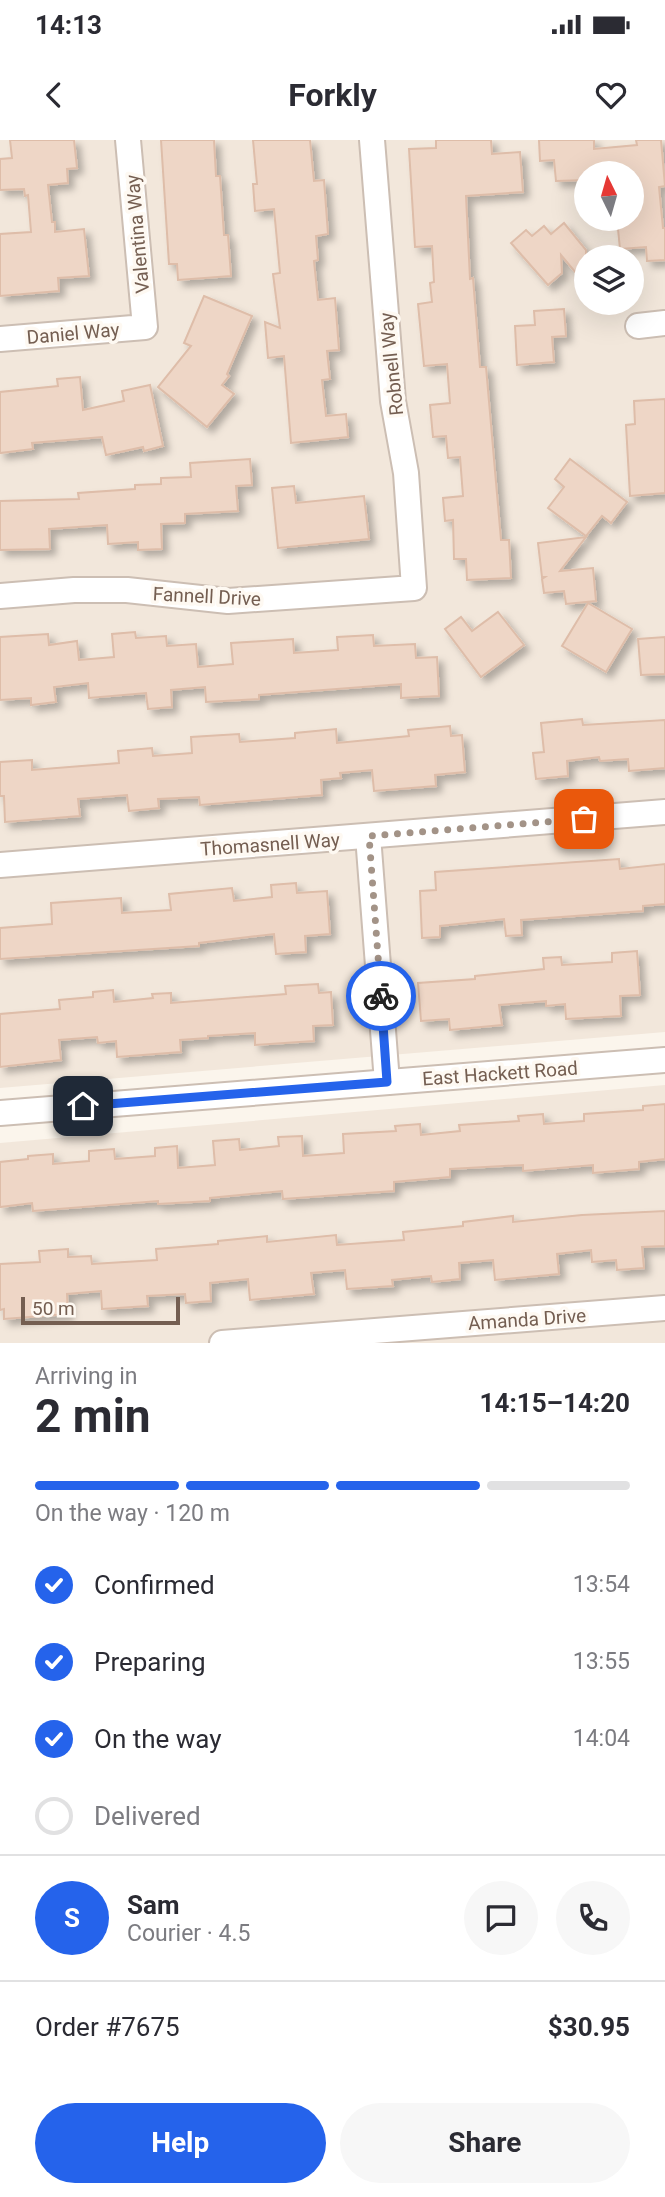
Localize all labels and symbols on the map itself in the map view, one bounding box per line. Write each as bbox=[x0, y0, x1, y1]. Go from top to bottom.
north arrow bbox=[574, 161, 644, 231]
street label: Valentina Way bbox=[121, 174, 154, 294]
street label: Robnell Way bbox=[375, 311, 408, 417]
street label: Daniel Way bbox=[26, 318, 120, 349]
street label: Fannell Drive bbox=[152, 582, 262, 611]
pin bbox=[554, 789, 614, 849]
street label: Thomasnell Way bbox=[200, 828, 341, 861]
courier bbox=[346, 961, 416, 1031]
street label: East Hackett Road bbox=[421, 1057, 579, 1090]
pin bbox=[53, 1076, 113, 1136]
scale bar bbox=[21, 1294, 180, 1326]
street label: Amanda Drive bbox=[467, 1304, 587, 1335]

